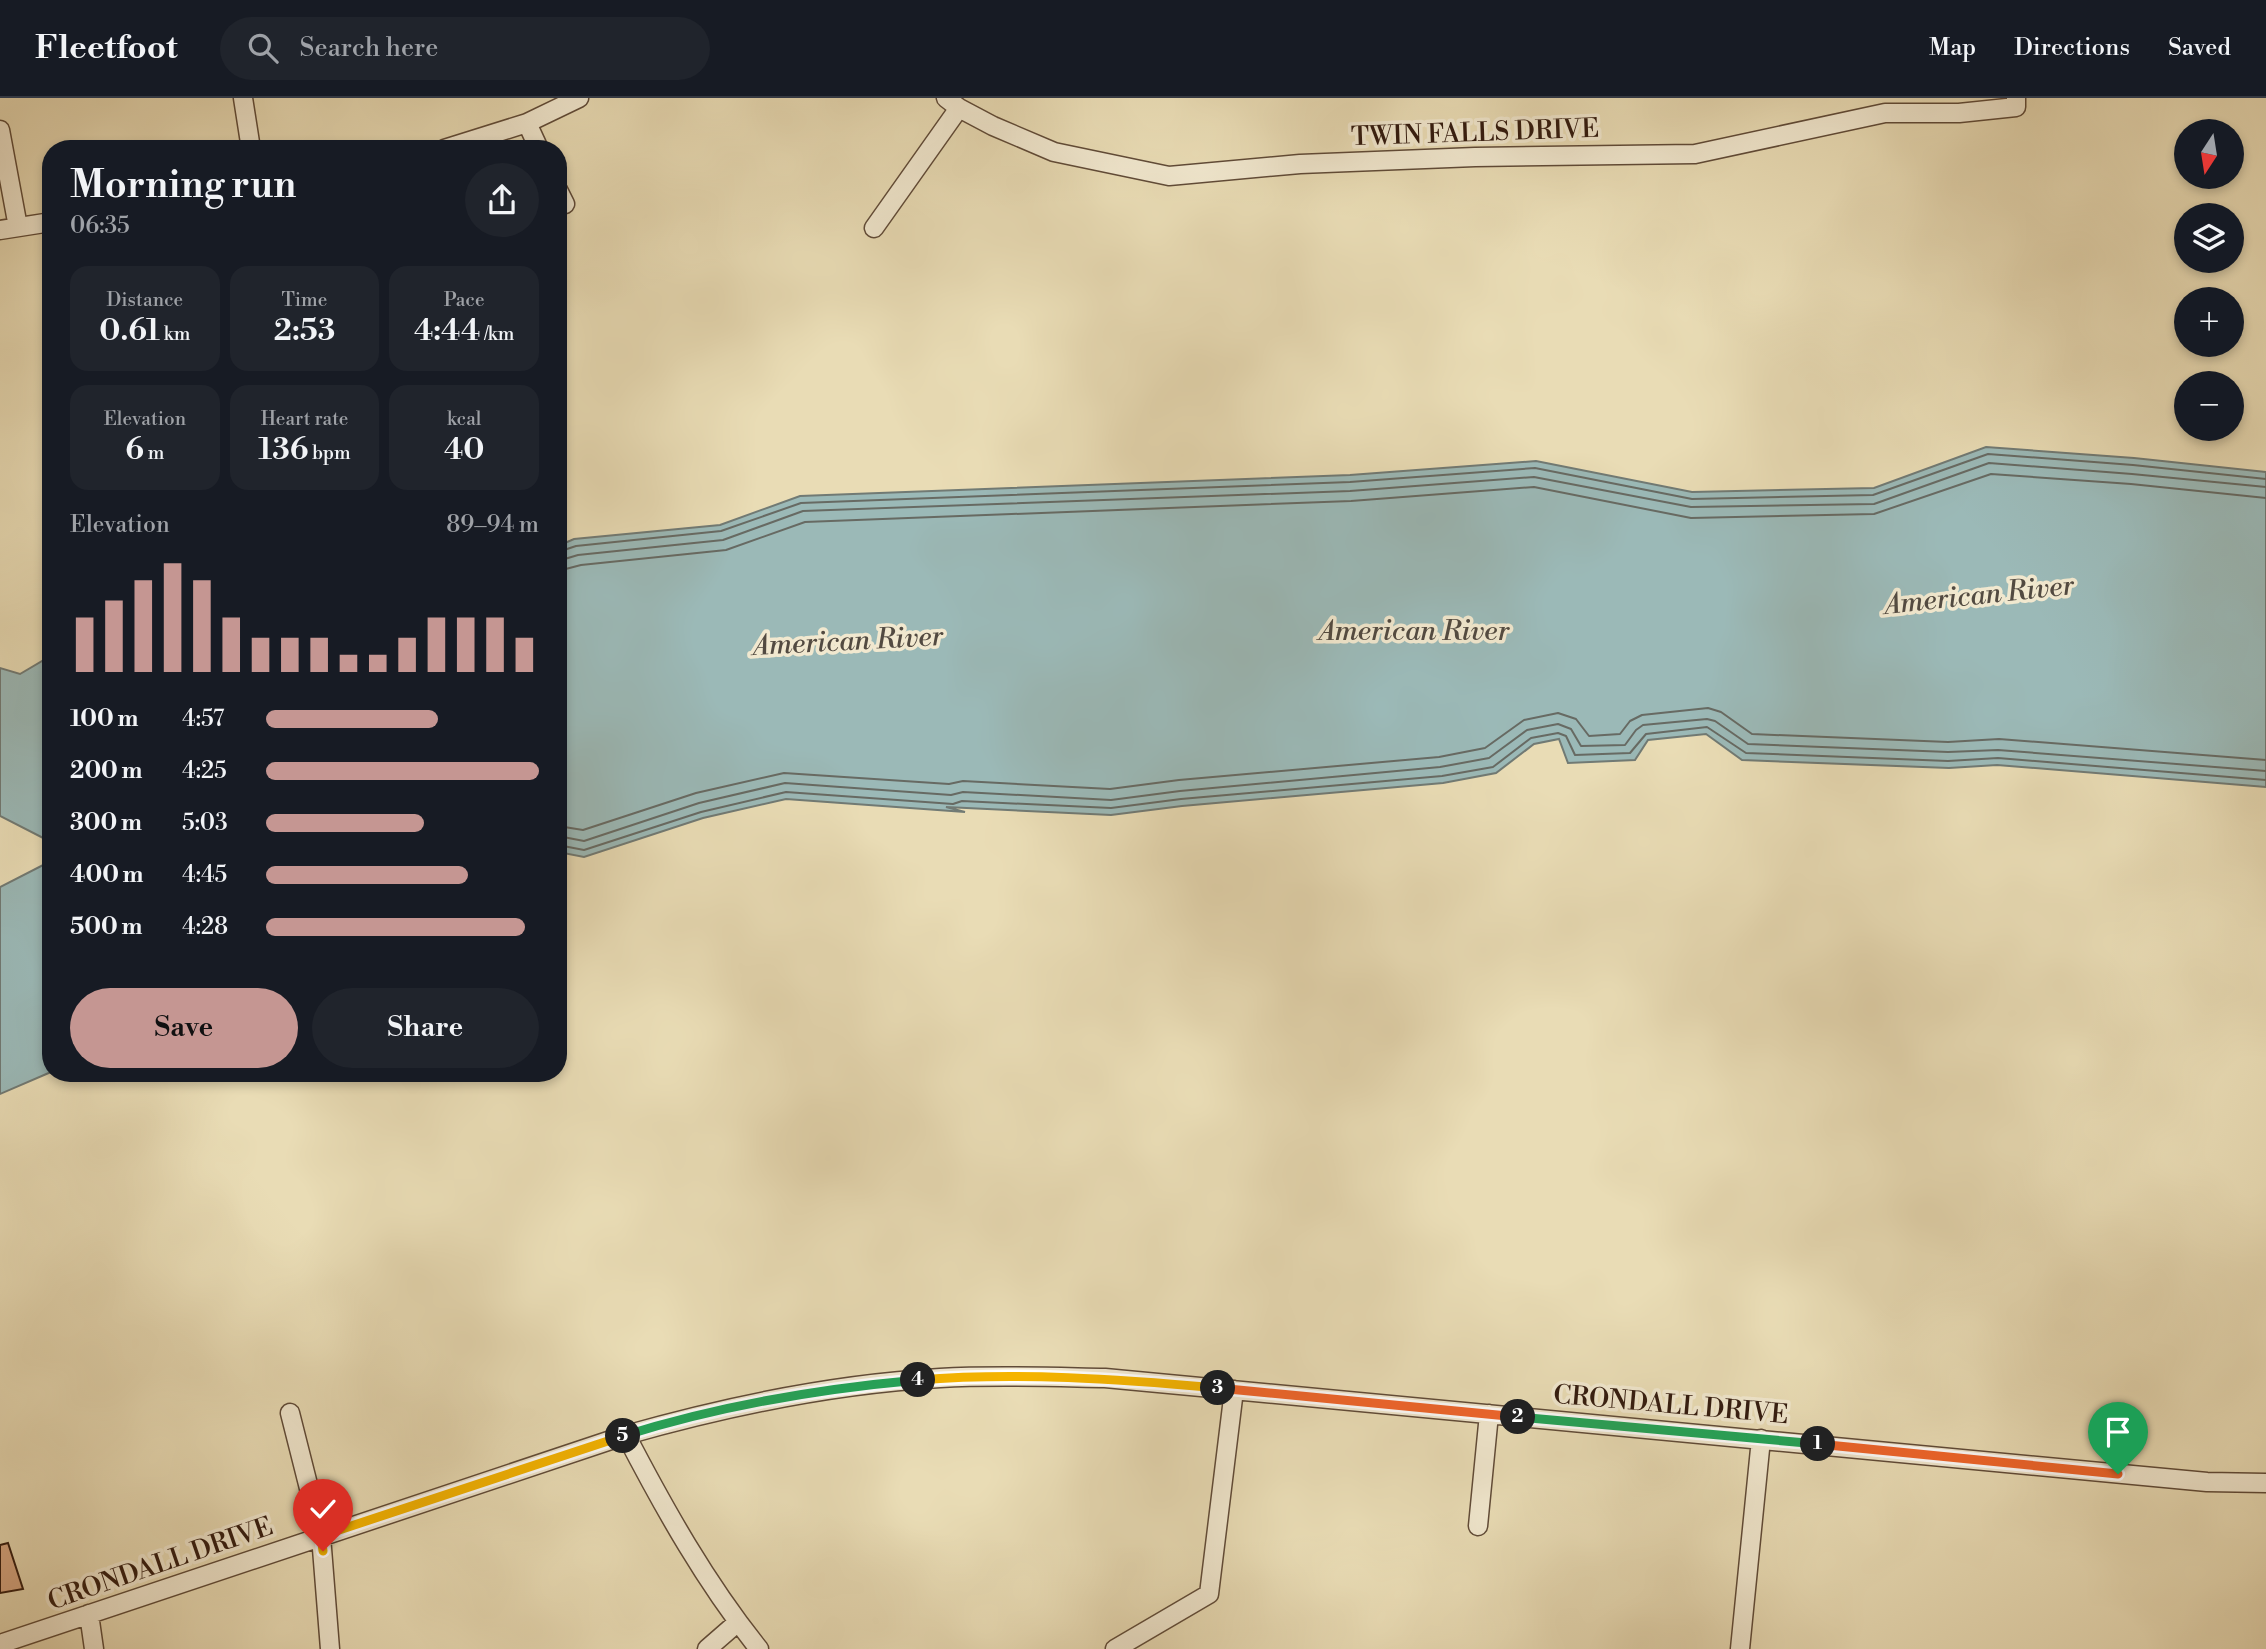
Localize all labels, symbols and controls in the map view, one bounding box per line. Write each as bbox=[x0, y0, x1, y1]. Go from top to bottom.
search box bbox=[220, 17, 710, 80]
text: Fleetfoot bbox=[35, 28, 178, 69]
icon: search bbox=[244, 29, 282, 67]
text: Search here bbox=[300, 32, 438, 64]
text: Map bbox=[1929, 33, 1976, 63]
text: Directions bbox=[2014, 33, 2130, 63]
text: Saved bbox=[2168, 33, 2231, 63]
street label: TWIN FALLS DRIVE bbox=[1350, 113, 1600, 153]
north arrow bbox=[2174, 119, 2244, 189]
map controls bbox=[2174, 119, 2244, 441]
text: Morning run bbox=[70, 162, 296, 209]
button: share bbox=[465, 163, 539, 237]
button: layers bbox=[2174, 203, 2244, 273]
text: 06:35 bbox=[70, 212, 130, 240]
button: + bbox=[2174, 287, 2244, 357]
text: Distance bbox=[106, 288, 183, 312]
text: Time bbox=[282, 288, 327, 312]
text: Pace bbox=[444, 288, 485, 312]
text: 0.61 bbox=[99, 312, 160, 350]
text: 2:53 bbox=[274, 312, 335, 350]
text: 4:44 bbox=[414, 312, 480, 350]
text: km bbox=[160, 322, 190, 346]
text: /km bbox=[480, 322, 514, 346]
button: − bbox=[2174, 371, 2244, 441]
text: Elevation bbox=[104, 407, 186, 431]
text: Heart rate bbox=[261, 407, 348, 431]
text: kcal bbox=[447, 407, 481, 431]
text: 6 bbox=[125, 431, 144, 469]
text: 136 bbox=[258, 431, 308, 469]
text: 40 bbox=[444, 431, 484, 469]
text: m bbox=[144, 441, 164, 465]
text: bpm bbox=[308, 441, 351, 465]
text: Elevation bbox=[70, 511, 170, 539]
text: 89–94 m bbox=[446, 511, 539, 539]
water label: American River bbox=[1880, 568, 2077, 623]
water label: American River bbox=[1316, 614, 1510, 649]
water label: American River bbox=[749, 619, 945, 664]
text: 100 m bbox=[70, 705, 138, 733]
text: 4:57 bbox=[182, 705, 224, 733]
text: 200 m bbox=[70, 757, 142, 785]
text: 4:25 bbox=[182, 757, 227, 785]
text: 300 m bbox=[70, 809, 142, 837]
text: 5:03 bbox=[182, 809, 228, 837]
text: 400 m bbox=[70, 861, 143, 889]
text: 4:45 bbox=[182, 861, 227, 889]
text: 500 m bbox=[70, 913, 142, 941]
text: 4:28 bbox=[182, 913, 228, 941]
button: Save bbox=[70, 988, 298, 1068]
button: Share bbox=[312, 988, 539, 1068]
pin: 4 bbox=[900, 1362, 936, 1398]
text: 4 bbox=[911, 1367, 924, 1391]
pin: 3 bbox=[1200, 1370, 1236, 1406]
text: 3 bbox=[1212, 1375, 1223, 1399]
street label: CRONDALL DRIVE bbox=[1552, 1379, 1790, 1431]
pin: 2 bbox=[1500, 1400, 1536, 1434]
pin bbox=[2088, 1402, 2148, 1474]
text: 2 bbox=[1512, 1404, 1523, 1428]
icon: arrive bbox=[2099, 1413, 2137, 1451]
pin: 5 bbox=[606, 1418, 640, 1454]
text: 5 bbox=[617, 1423, 628, 1447]
pin: 1 bbox=[1800, 1426, 1836, 1462]
text: 1 bbox=[1813, 1431, 1822, 1455]
pin bbox=[293, 1479, 353, 1551]
icon: check bbox=[304, 1490, 342, 1528]
street label: CRONDALL DRIVE bbox=[44, 1510, 277, 1617]

